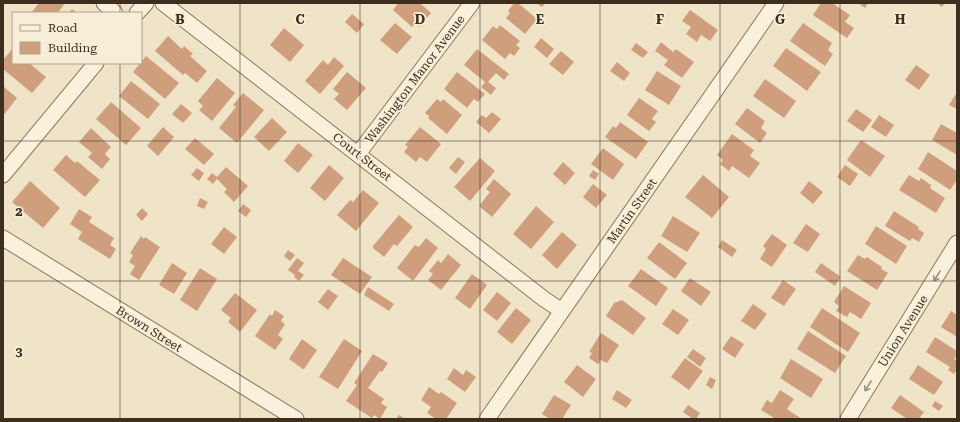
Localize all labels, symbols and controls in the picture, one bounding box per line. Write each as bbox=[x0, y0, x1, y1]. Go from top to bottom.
legend bbox=[12, 12, 142, 64]
text: B bbox=[175, 12, 185, 27]
text: C bbox=[295, 12, 305, 27]
street label: Washington Manor Avenue bbox=[362, 12, 468, 146]
text: D bbox=[415, 12, 425, 27]
text: E bbox=[536, 12, 544, 27]
text: F bbox=[656, 12, 664, 27]
text: G bbox=[775, 12, 785, 27]
text: H bbox=[895, 12, 906, 27]
text: Road bbox=[48, 21, 78, 35]
text: Building bbox=[48, 41, 97, 55]
street label: Court Street bbox=[330, 130, 395, 185]
street label: Martin Street bbox=[604, 175, 660, 246]
text: 2 bbox=[15, 204, 23, 219]
one-way arrow bbox=[932, 270, 940, 282]
street label: Union Avenue bbox=[875, 292, 931, 370]
street label: Brown Street bbox=[113, 303, 185, 355]
text: 3 bbox=[15, 344, 23, 359]
one-way arrow bbox=[864, 380, 872, 392]

